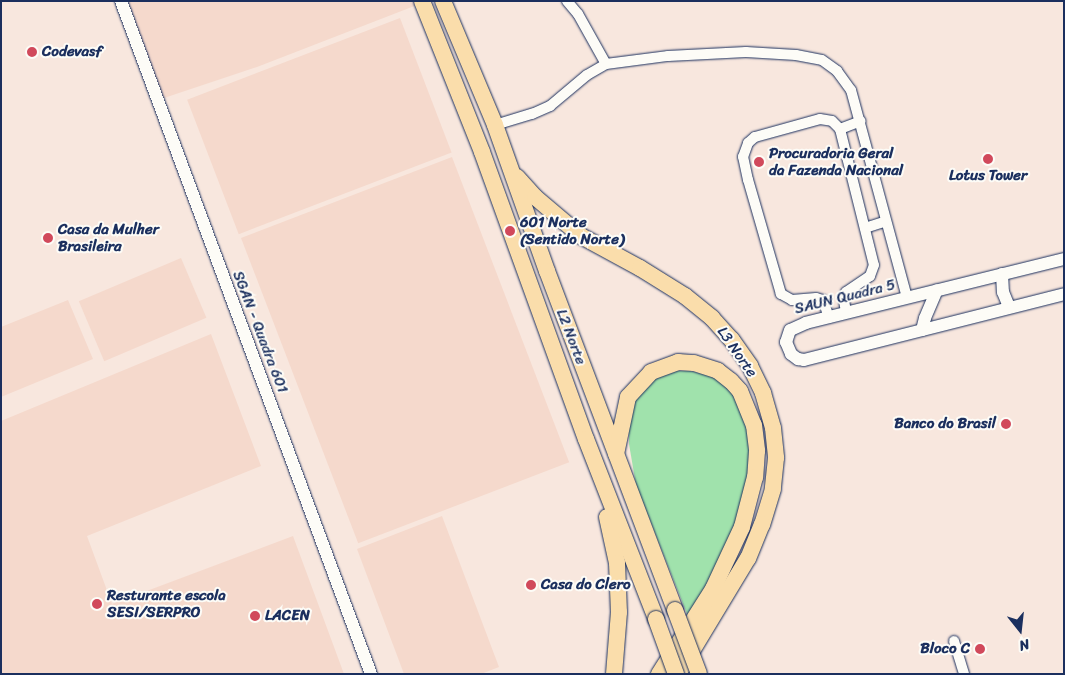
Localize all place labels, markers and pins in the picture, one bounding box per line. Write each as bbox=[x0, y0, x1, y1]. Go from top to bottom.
place label: Codevasf bbox=[42, 43, 102, 61]
marker: Codevasf bbox=[26, 46, 38, 58]
place label: Procuradoria Geral da Fazenda Nacional bbox=[769, 144, 903, 179]
marker: Lotus Tower bbox=[982, 153, 994, 165]
marker: Procuradoria Geral da Fazenda Nacional bbox=[753, 156, 765, 168]
place label: Lotus Tower bbox=[949, 167, 1027, 185]
place label: 601 Norte (Sentido Norte) bbox=[520, 213, 624, 248]
place label: Casa da Mulher Brasileira bbox=[58, 220, 159, 255]
marker: 601 Norte (Sentido Norte) bbox=[504, 225, 516, 237]
marker: Casa da Mulher Brasileira bbox=[42, 232, 54, 244]
place label: Banco do Brasil bbox=[894, 415, 996, 433]
marker: Banco do Brasil bbox=[1000, 418, 1012, 430]
place label: Casa do Clero bbox=[541, 576, 631, 594]
marker: Casa do Clero bbox=[525, 579, 537, 591]
place label: Resturante escola SESI/SERPRO bbox=[107, 586, 227, 621]
marker: Resturante escola SESI/SERPRO bbox=[91, 598, 103, 610]
place label: LACEN bbox=[265, 607, 310, 625]
marker: LACEN bbox=[249, 610, 261, 622]
place label: Bloco C bbox=[920, 640, 970, 658]
marker: Bloco C bbox=[974, 643, 986, 655]

